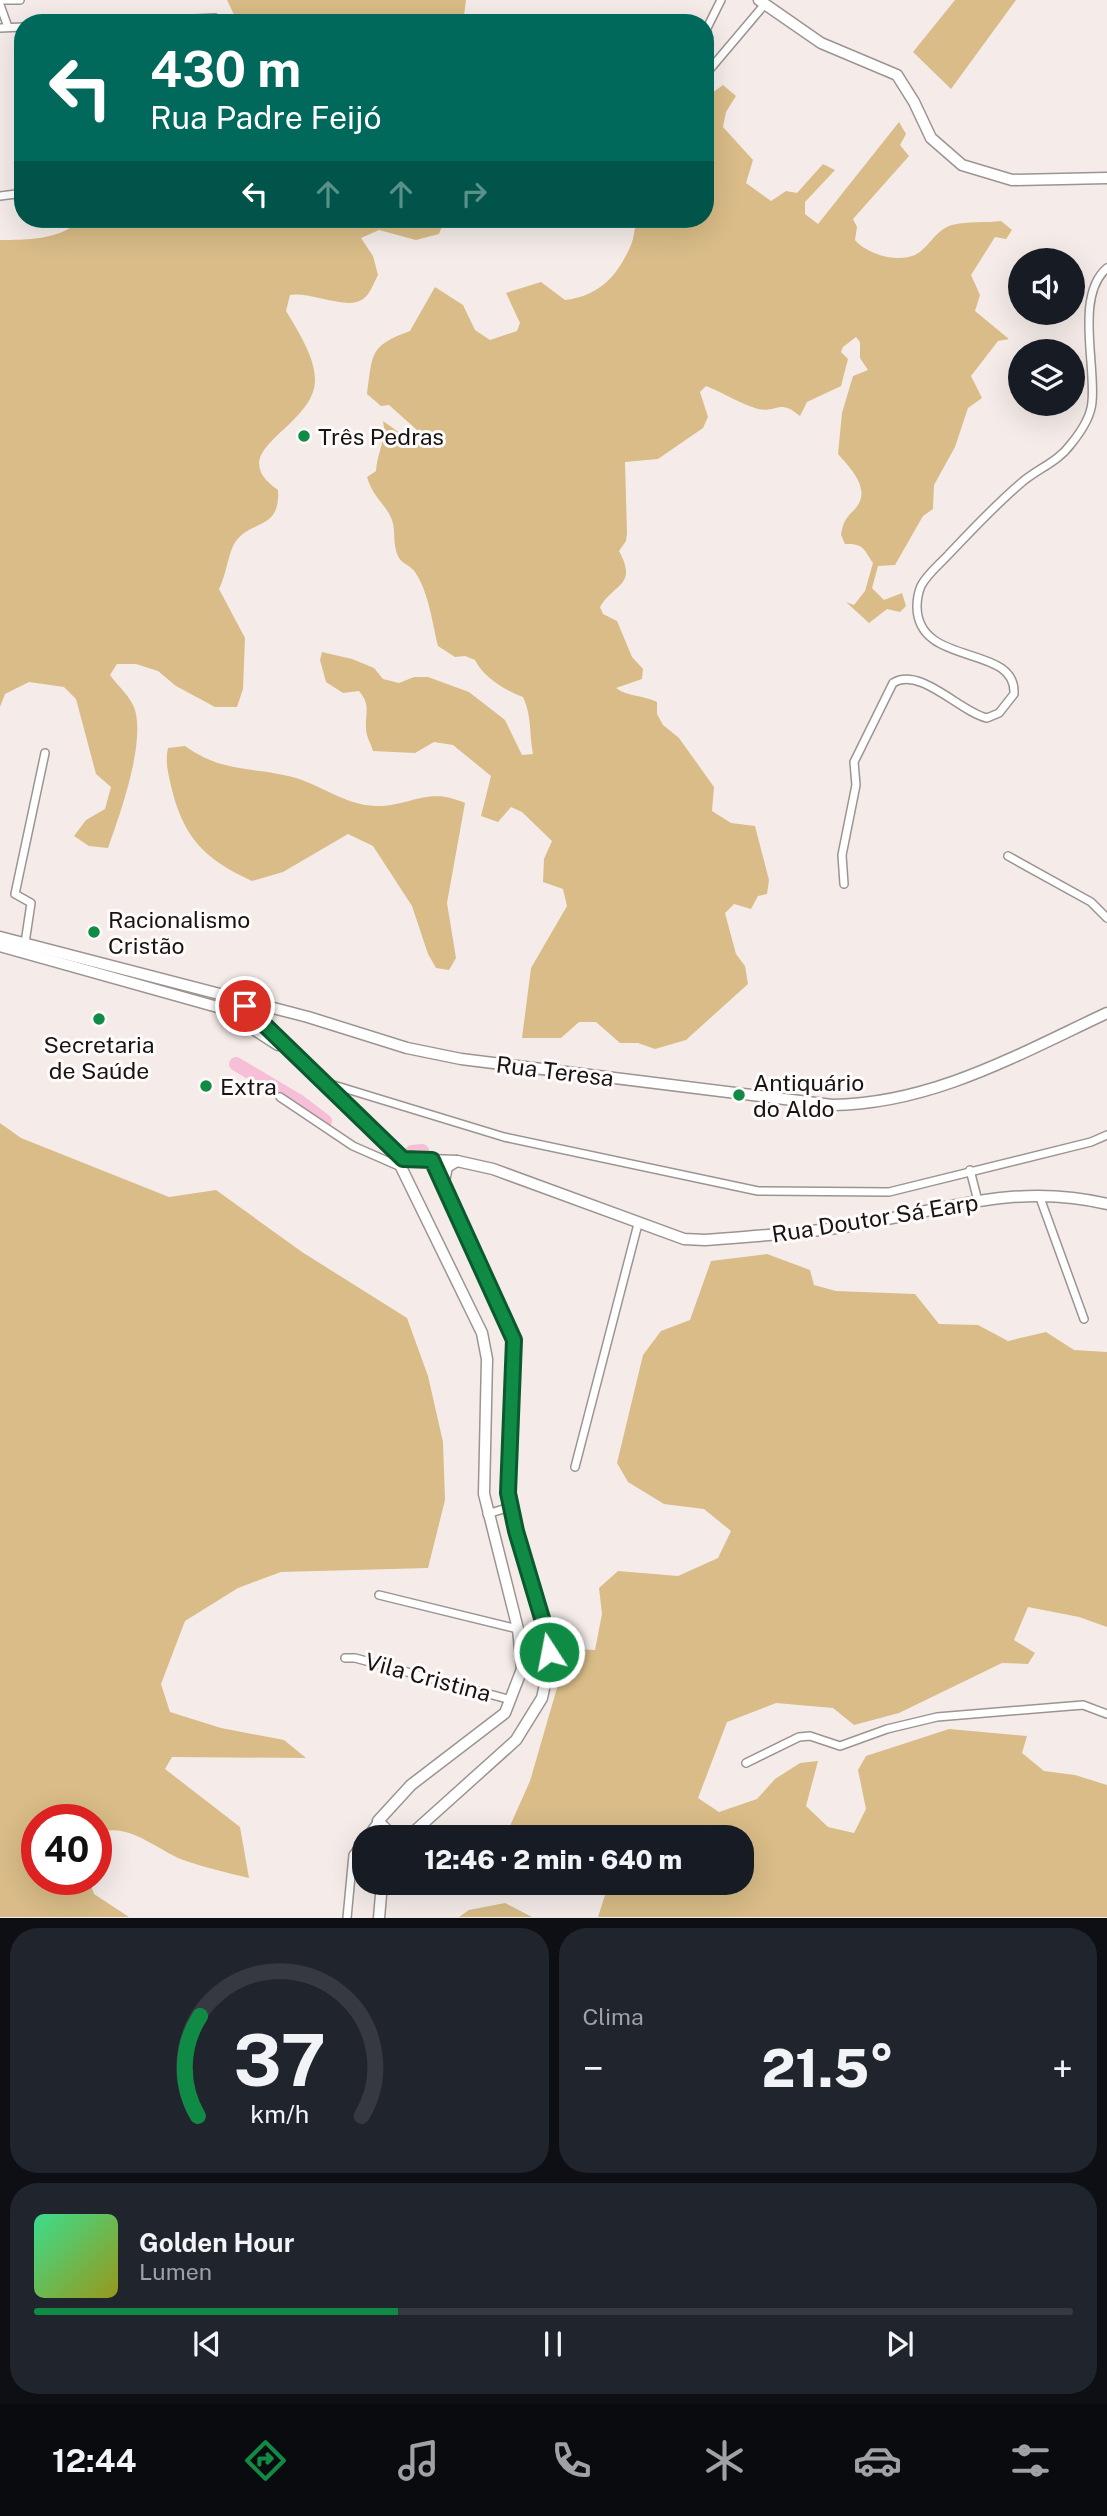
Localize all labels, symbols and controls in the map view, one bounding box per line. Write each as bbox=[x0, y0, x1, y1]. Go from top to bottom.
text: 430 m bbox=[150, 40, 301, 98]
icon: left bbox=[35, 42, 126, 133]
text: Rua Padre Feijó bbox=[150, 99, 382, 136]
icon: left bbox=[236, 175, 274, 213]
icon: ahead bbox=[309, 175, 347, 213]
icon: ahead bbox=[382, 175, 420, 213]
icon: right bbox=[455, 175, 493, 213]
map controls bbox=[1008, 248, 1085, 416]
button: sound bbox=[1008, 248, 1085, 325]
button: layers bbox=[1008, 339, 1085, 416]
place label: Três Pedras bbox=[318, 423, 444, 450]
marker: Três Pedras bbox=[296, 428, 312, 444]
place label: Racionalismo Cristão bbox=[108, 906, 250, 959]
marker: Racionalismo Cristão bbox=[86, 924, 102, 940]
pin bbox=[215, 976, 275, 1036]
icon: arrive bbox=[226, 987, 264, 1025]
marker: Secretaria de Saúde bbox=[91, 1011, 107, 1027]
place label: Secretaria de Saúde bbox=[43, 1031, 155, 1084]
street label: Rua Teresa bbox=[495, 1050, 615, 1092]
place label: Antiquário do Aldo bbox=[753, 1069, 864, 1122]
place label: Extra bbox=[220, 1073, 277, 1100]
marker: Extra bbox=[198, 1078, 214, 1094]
marker: Antiquário do Aldo bbox=[731, 1087, 747, 1103]
street label: Rua Doutor Sá Earp bbox=[770, 1188, 980, 1248]
position arrow bbox=[512, 1615, 586, 1689]
street label: Vila Cristina bbox=[362, 1647, 494, 1707]
speed limit sign: 40 bbox=[21, 1804, 112, 1895]
text: 12:46 · 2 min · 640 m bbox=[424, 1844, 682, 1875]
text: Clima bbox=[583, 2003, 644, 2030]
text: 37 bbox=[233, 2018, 326, 2103]
text: 21.5° bbox=[761, 2038, 894, 2099]
text: − bbox=[583, 2046, 604, 2091]
text: + bbox=[1052, 2046, 1073, 2091]
text: km/h bbox=[250, 2099, 309, 2129]
text: Golden Hour bbox=[139, 2227, 294, 2258]
text: Lumen bbox=[139, 2258, 212, 2285]
icon: previous bbox=[188, 2325, 226, 2363]
icon: pause bbox=[534, 2325, 572, 2363]
icon: next bbox=[881, 2325, 919, 2363]
icon: directions bbox=[241, 2436, 290, 2485]
icon: music bbox=[394, 2436, 443, 2485]
icon: phone bbox=[547, 2436, 596, 2485]
icon: climate bbox=[700, 2436, 749, 2485]
icon: car bbox=[853, 2436, 902, 2485]
icon: filters bbox=[1006, 2436, 1055, 2485]
text: 12:44 bbox=[52, 2442, 137, 2479]

